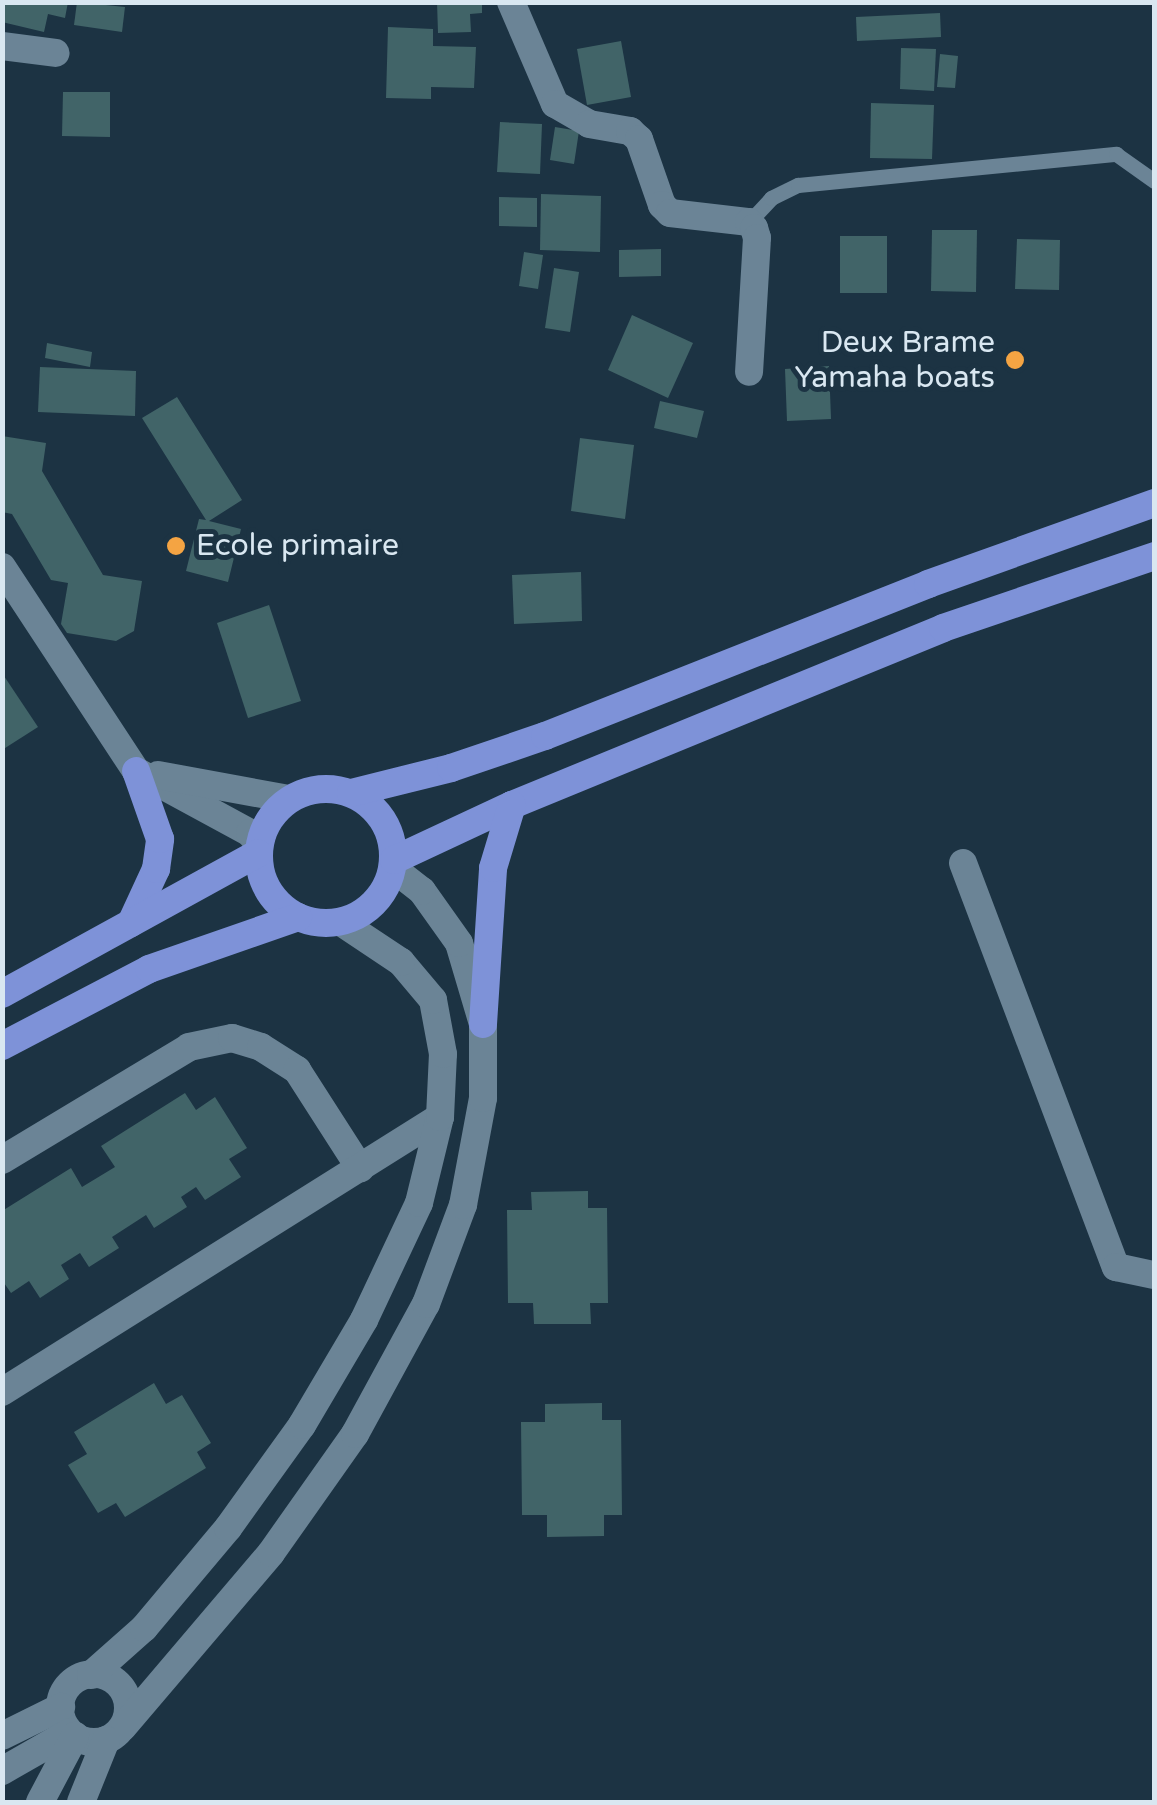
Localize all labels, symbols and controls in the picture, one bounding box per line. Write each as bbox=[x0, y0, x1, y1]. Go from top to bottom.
place label: Deux Brame Yamaha boats bbox=[795, 325, 995, 396]
marker: Deux Brame Yamaha boats bbox=[1004, 349, 1026, 371]
place label: Ecole primaire bbox=[196, 528, 399, 564]
marker: Ecole primaire bbox=[165, 535, 187, 557]

